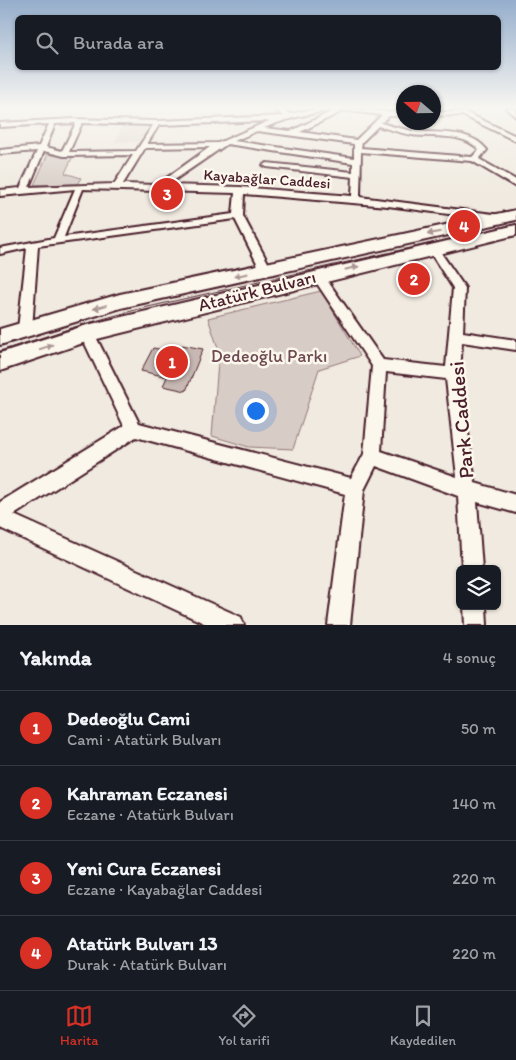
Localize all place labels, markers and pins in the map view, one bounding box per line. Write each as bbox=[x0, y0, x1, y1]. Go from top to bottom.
pin: 3 bbox=[151, 175, 183, 213]
pin: 4 bbox=[448, 207, 480, 245]
pin: 2 bbox=[398, 260, 430, 298]
pin: 1 bbox=[156, 343, 188, 381]

